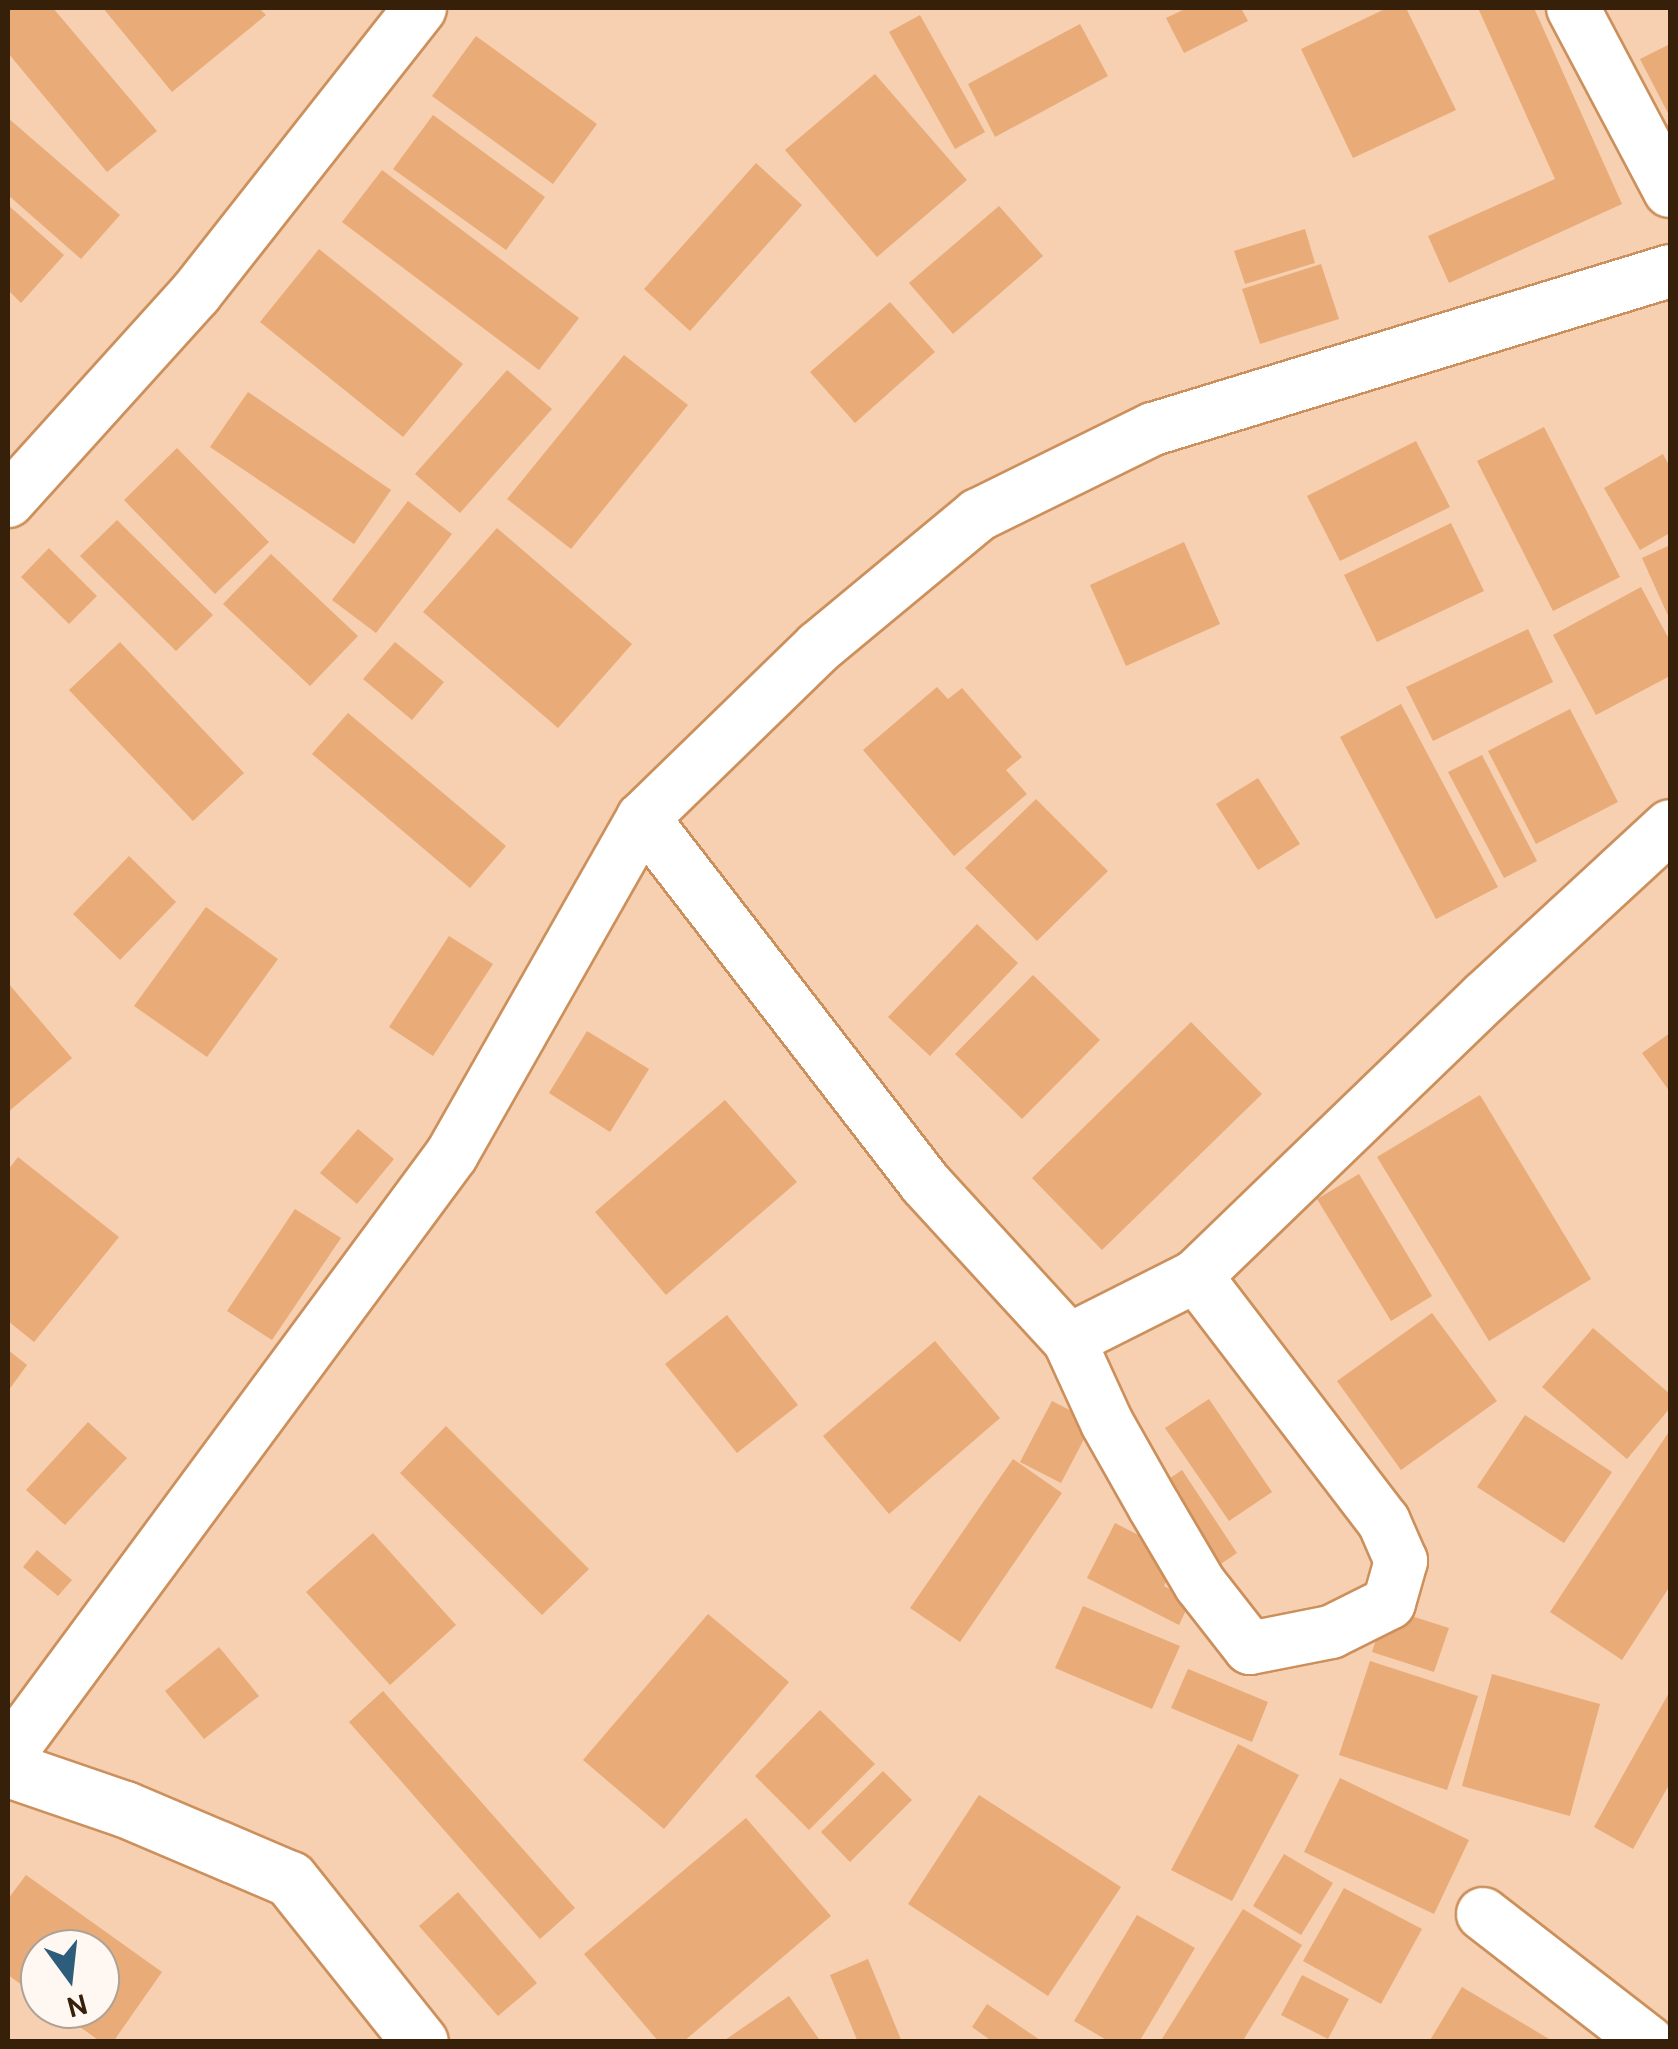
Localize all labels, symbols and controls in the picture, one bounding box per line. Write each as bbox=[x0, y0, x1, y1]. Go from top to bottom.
north arrow bbox=[20, 1929, 120, 2029]
text: N bbox=[63, 1987, 91, 2025]

